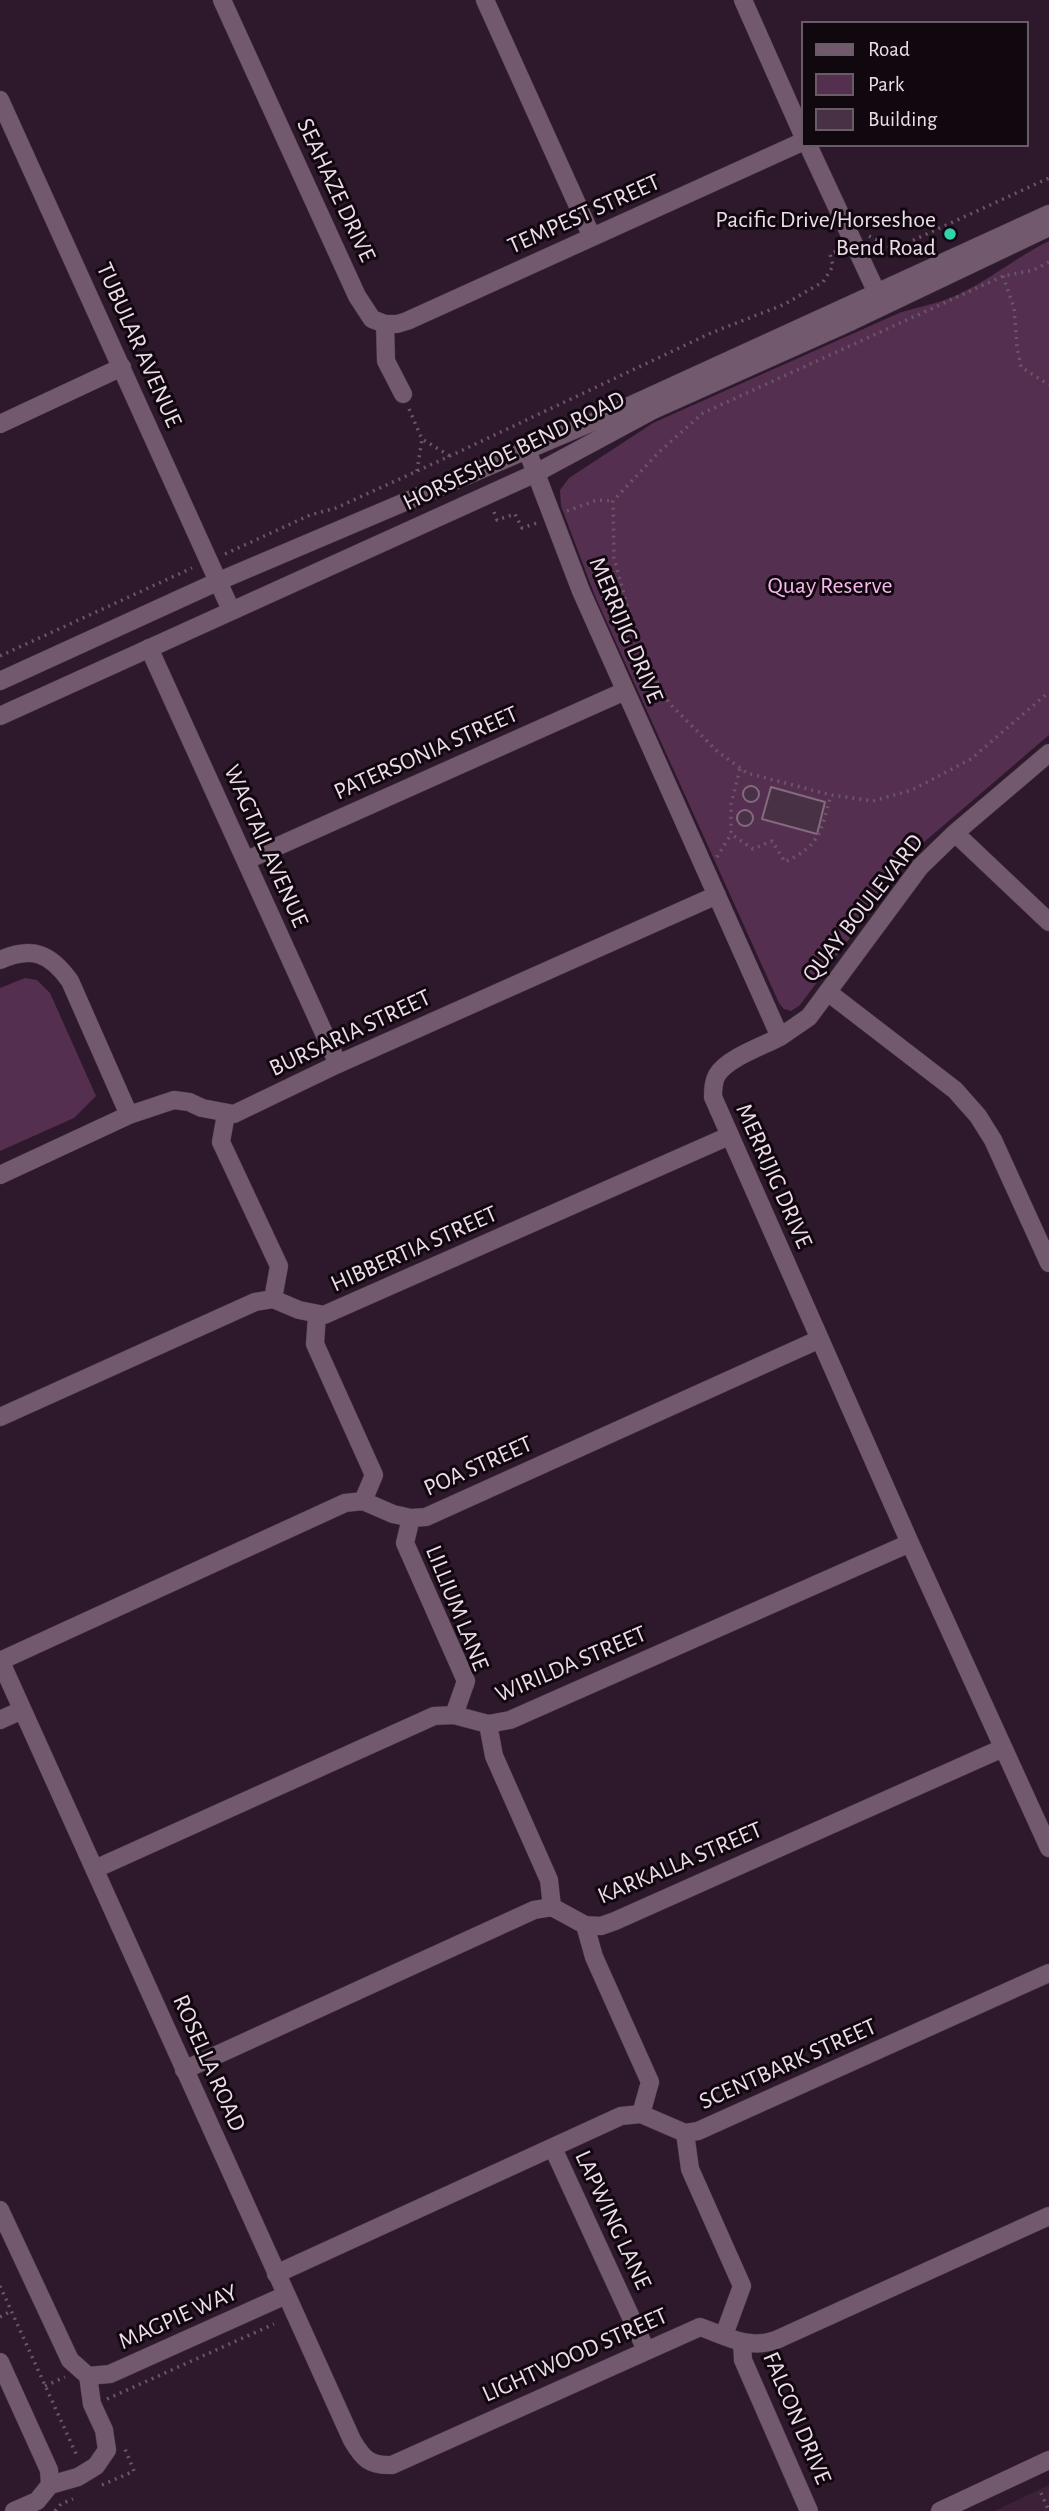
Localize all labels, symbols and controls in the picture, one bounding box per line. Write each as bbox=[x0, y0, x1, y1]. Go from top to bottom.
legend bbox=[800, 21, 1028, 147]
text: Road bbox=[868, 39, 910, 60]
text: Park bbox=[868, 74, 904, 95]
text: Building bbox=[868, 109, 937, 130]
street label: SEAHAZE DRIVE bbox=[290, 114, 382, 266]
street label: TEMPEST STREET bbox=[503, 168, 665, 260]
place label: Pacific Drive/Horseshoe Bend Road bbox=[715, 206, 936, 262]
marker: Pacific Drive/Horseshoe Bend Road bbox=[942, 226, 958, 242]
street label: TUBULAR AVENUE bbox=[90, 258, 188, 432]
street label: HORSESHOE BEND ROAD bbox=[398, 385, 630, 517]
street label: MERRIJIG DRIVE bbox=[582, 553, 670, 707]
park label: Quay Reserve bbox=[768, 572, 892, 600]
street label: PATERSONIA STREET bbox=[329, 699, 523, 807]
street label: WAGTAIL AVENUE bbox=[217, 760, 315, 932]
street label: QUAY BOULEVARD bbox=[796, 828, 930, 988]
street label: BURSARIA STREET bbox=[265, 983, 435, 1083]
street label: MERRIJIG DRIVE bbox=[729, 1099, 819, 1253]
street label: HIBBERTIA STREET bbox=[326, 1199, 502, 1299]
street label: POA STREET bbox=[419, 1429, 537, 1503]
street label: LILLIUM LANE bbox=[419, 1541, 495, 1675]
street label: WIRILDA STREET bbox=[491, 1619, 651, 1709]
street label: KARKALLA STREET bbox=[593, 1815, 767, 1911]
street label: ROSELLA ROAD bbox=[166, 1990, 252, 2136]
street label: SCENTBARK STREET bbox=[695, 2012, 881, 2116]
street label: LAPWING LANE bbox=[568, 2146, 658, 2294]
street label: MAGPIE WAY bbox=[114, 2278, 242, 2356]
street label: LIGHTWOOD STREET bbox=[478, 2301, 672, 2409]
street label: FALCON DRIVE bbox=[756, 2348, 838, 2488]

